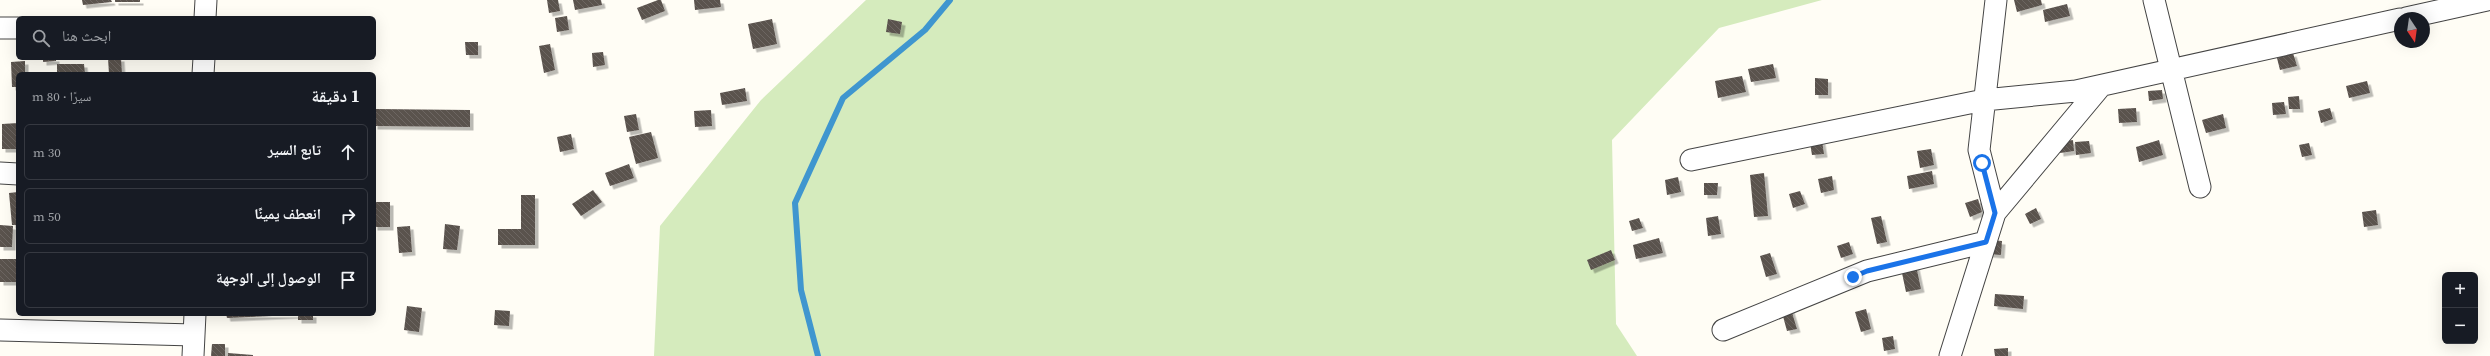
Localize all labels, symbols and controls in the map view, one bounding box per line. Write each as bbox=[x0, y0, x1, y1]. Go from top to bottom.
north arrow bbox=[2394, 12, 2430, 48]
search box bbox=[16, 16, 376, 60]
text: ابحث هنا bbox=[62, 25, 111, 46]
icon: search bbox=[30, 27, 52, 49]
text: 1 دقيقة bbox=[311, 84, 360, 108]
text: سيرًا · 80 m bbox=[32, 88, 91, 105]
text: تابع السير bbox=[268, 139, 321, 160]
icon: ahead bbox=[337, 141, 359, 163]
text: 30 m bbox=[33, 144, 61, 161]
route start bbox=[1973, 154, 1991, 172]
text: انعطف يمينًا bbox=[254, 203, 321, 224]
icon: right bbox=[337, 205, 359, 227]
text: 50 m bbox=[33, 208, 61, 225]
text: الوصول إلى الوجهة bbox=[216, 267, 321, 288]
route end bbox=[1844, 268, 1862, 286]
icon: arrive bbox=[337, 269, 359, 291]
map controls bbox=[2442, 272, 2478, 344]
button: + bbox=[2442, 272, 2478, 308]
button: − bbox=[2442, 308, 2478, 344]

